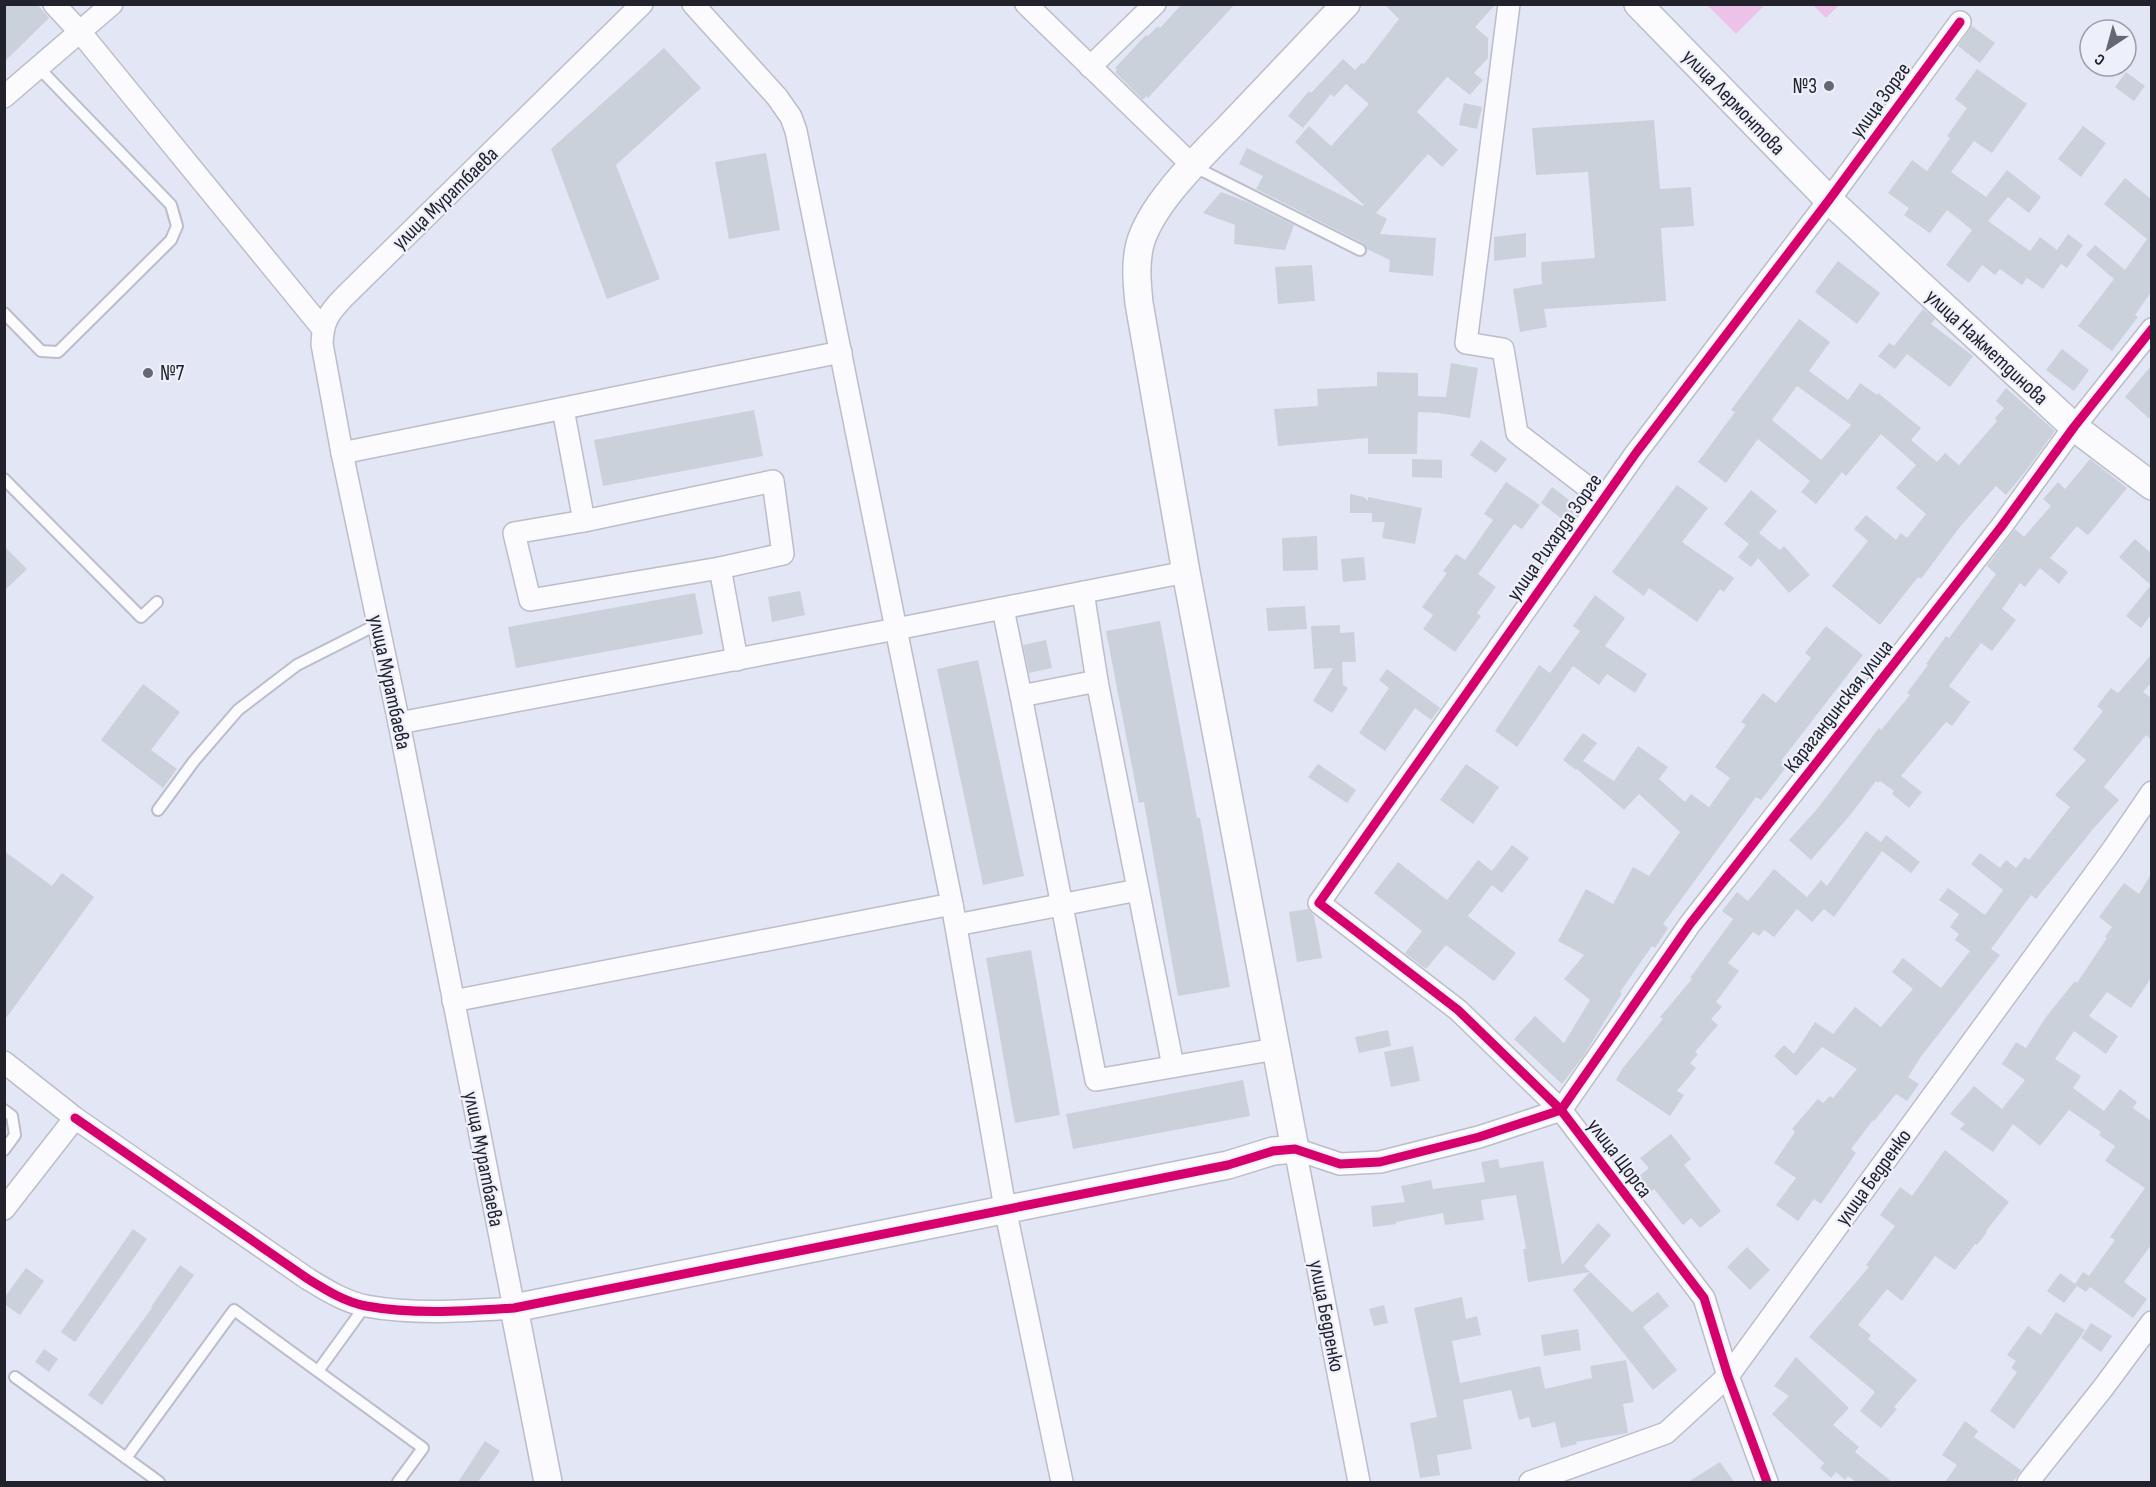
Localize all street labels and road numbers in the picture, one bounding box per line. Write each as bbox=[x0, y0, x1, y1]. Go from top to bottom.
street label: улица Лермонтова bbox=[1677, 44, 1790, 160]
street label: улица Зорге bbox=[1845, 58, 1916, 143]
street label: улица Муратбаева bbox=[387, 142, 503, 255]
street label: улица Нажметдинова bbox=[1920, 284, 2053, 411]
street label: улица Рихарда Зорге bbox=[1501, 469, 1607, 606]
street label: улица Муратбаева bbox=[363, 612, 416, 752]
street label: Карагандинская улица bbox=[1779, 635, 1898, 778]
street label: улица Муратбаева bbox=[458, 1089, 509, 1229]
street label: улица Щорса bbox=[1582, 1114, 1657, 1203]
street label: улица Бедренко bbox=[1830, 1124, 1917, 1230]
street label: улица Бедренко bbox=[1303, 1258, 1350, 1374]

